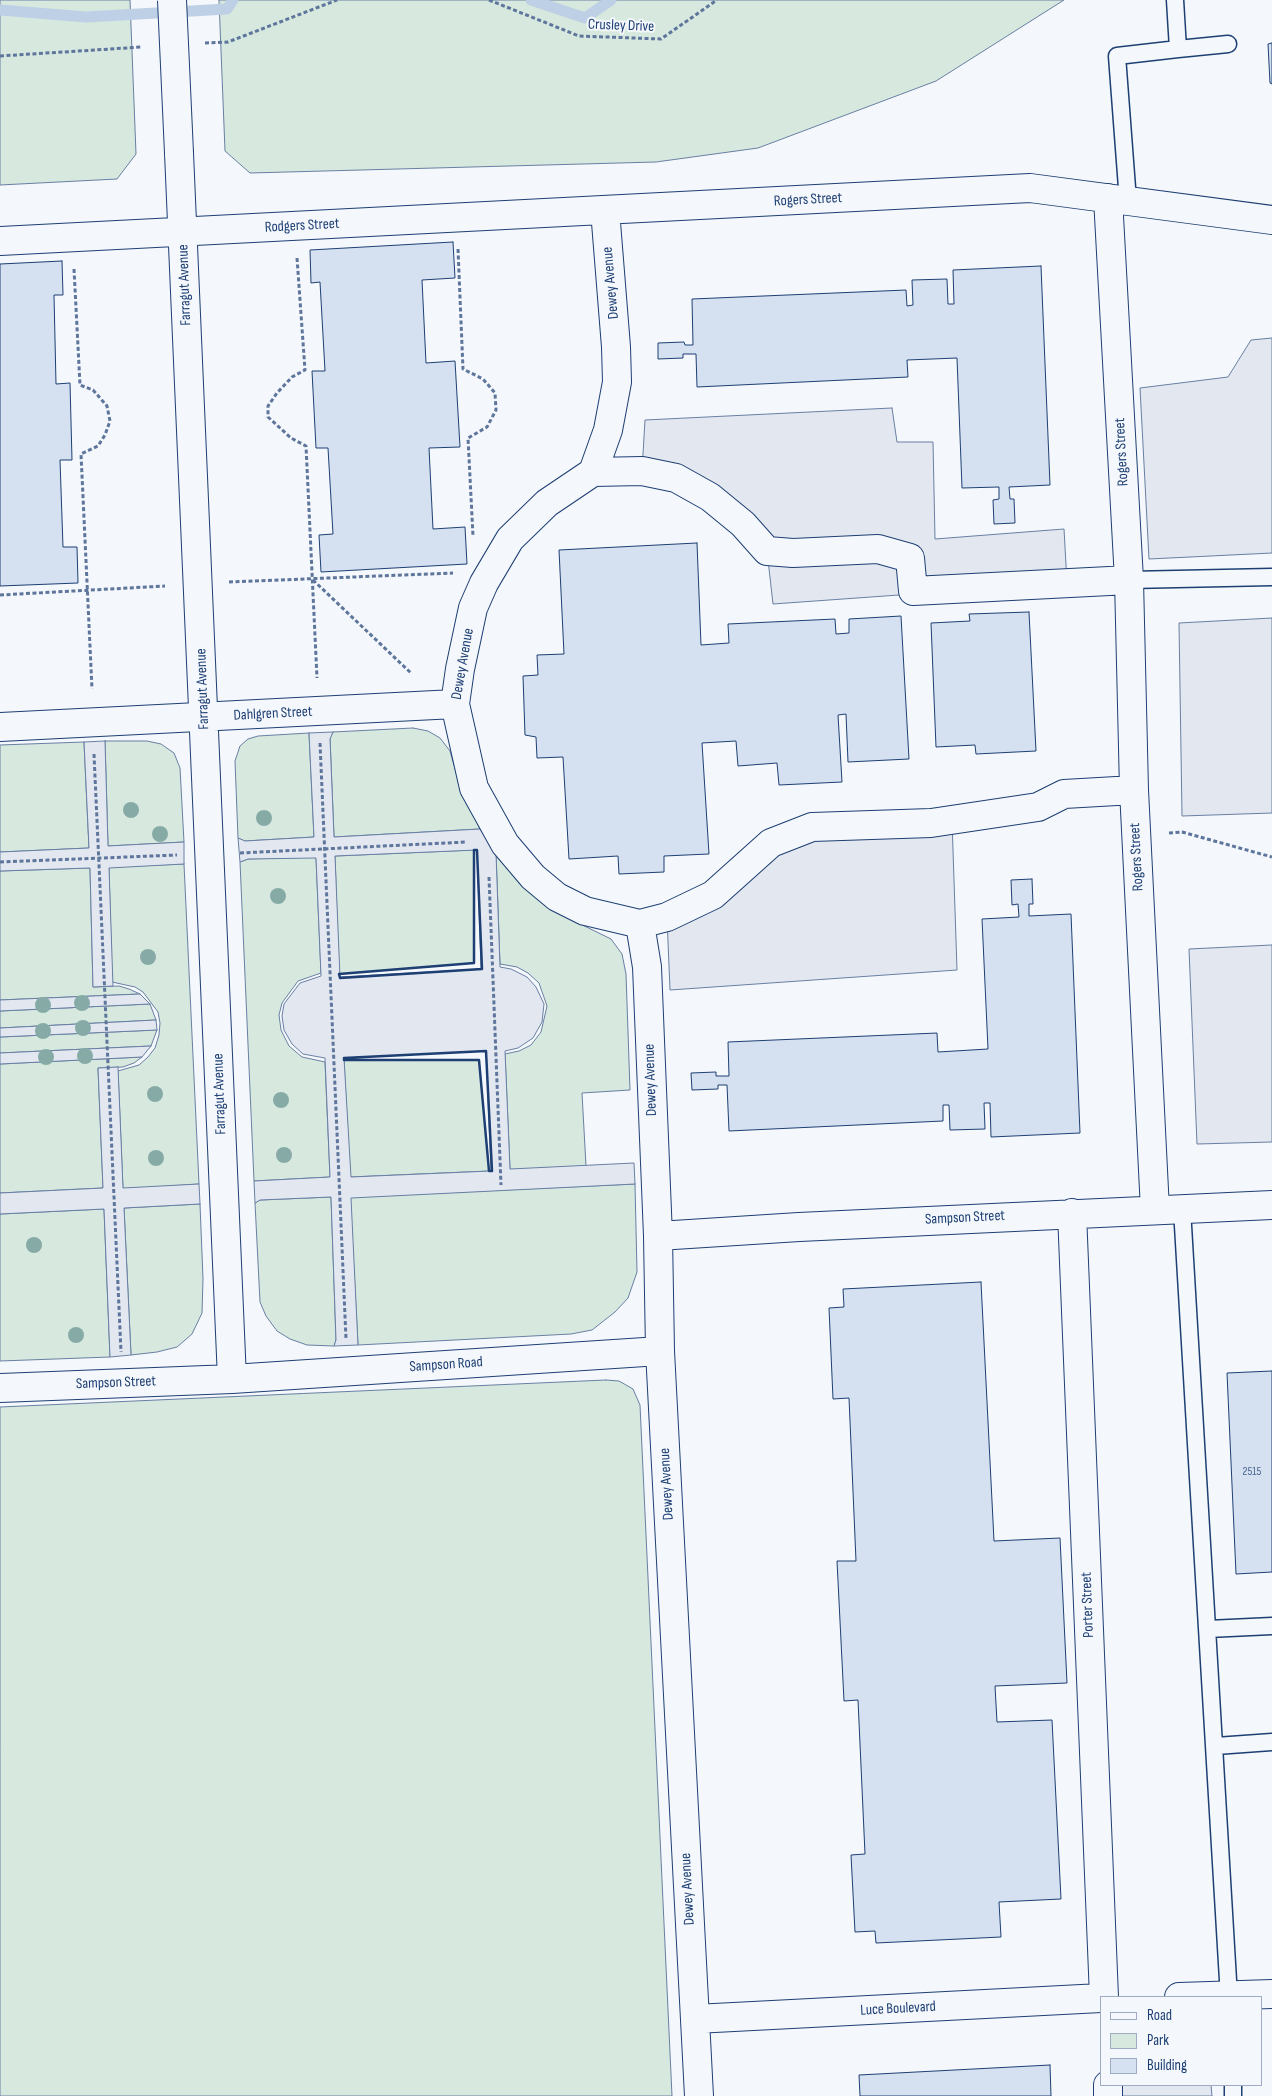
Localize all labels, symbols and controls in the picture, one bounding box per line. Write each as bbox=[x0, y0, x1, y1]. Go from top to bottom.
street label: Crusley Drive bbox=[588, 16, 654, 36]
street label: Rogers Street bbox=[773, 189, 843, 211]
street label: Rodgers Street bbox=[264, 215, 340, 237]
street label: Farragut Avenue bbox=[175, 244, 195, 326]
street label: Dewey Avenue bbox=[599, 246, 623, 320]
street label: Rogers Street bbox=[1111, 417, 1133, 487]
street label: Dewey Avenue bbox=[448, 627, 478, 701]
street label: Farragut Avenue bbox=[193, 648, 213, 730]
street label: Dahlgren Street bbox=[233, 703, 313, 725]
street label: Rogers Street bbox=[1126, 822, 1148, 892]
street label: Dewey Avenue bbox=[641, 1043, 661, 1117]
street label: Farragut Avenue bbox=[210, 1053, 230, 1135]
street label: Sampson Street bbox=[925, 1207, 1005, 1229]
street label: Sampson Road bbox=[409, 1353, 483, 1377]
street label: Sampson Street bbox=[76, 1373, 156, 1393]
street label: Dewey Avenue bbox=[656, 1447, 678, 1521]
house number: 2515 bbox=[1243, 1465, 1261, 1479]
street label: Porter Street bbox=[1078, 1572, 1098, 1638]
street label: Dewey Avenue bbox=[677, 1852, 699, 1926]
legend bbox=[1100, 1996, 1262, 2086]
street label: Luce Boulevard bbox=[860, 1998, 936, 2020]
text: Road bbox=[1147, 2006, 1172, 2025]
text: Park bbox=[1147, 2031, 1169, 2050]
text: Building bbox=[1147, 2056, 1187, 2075]

